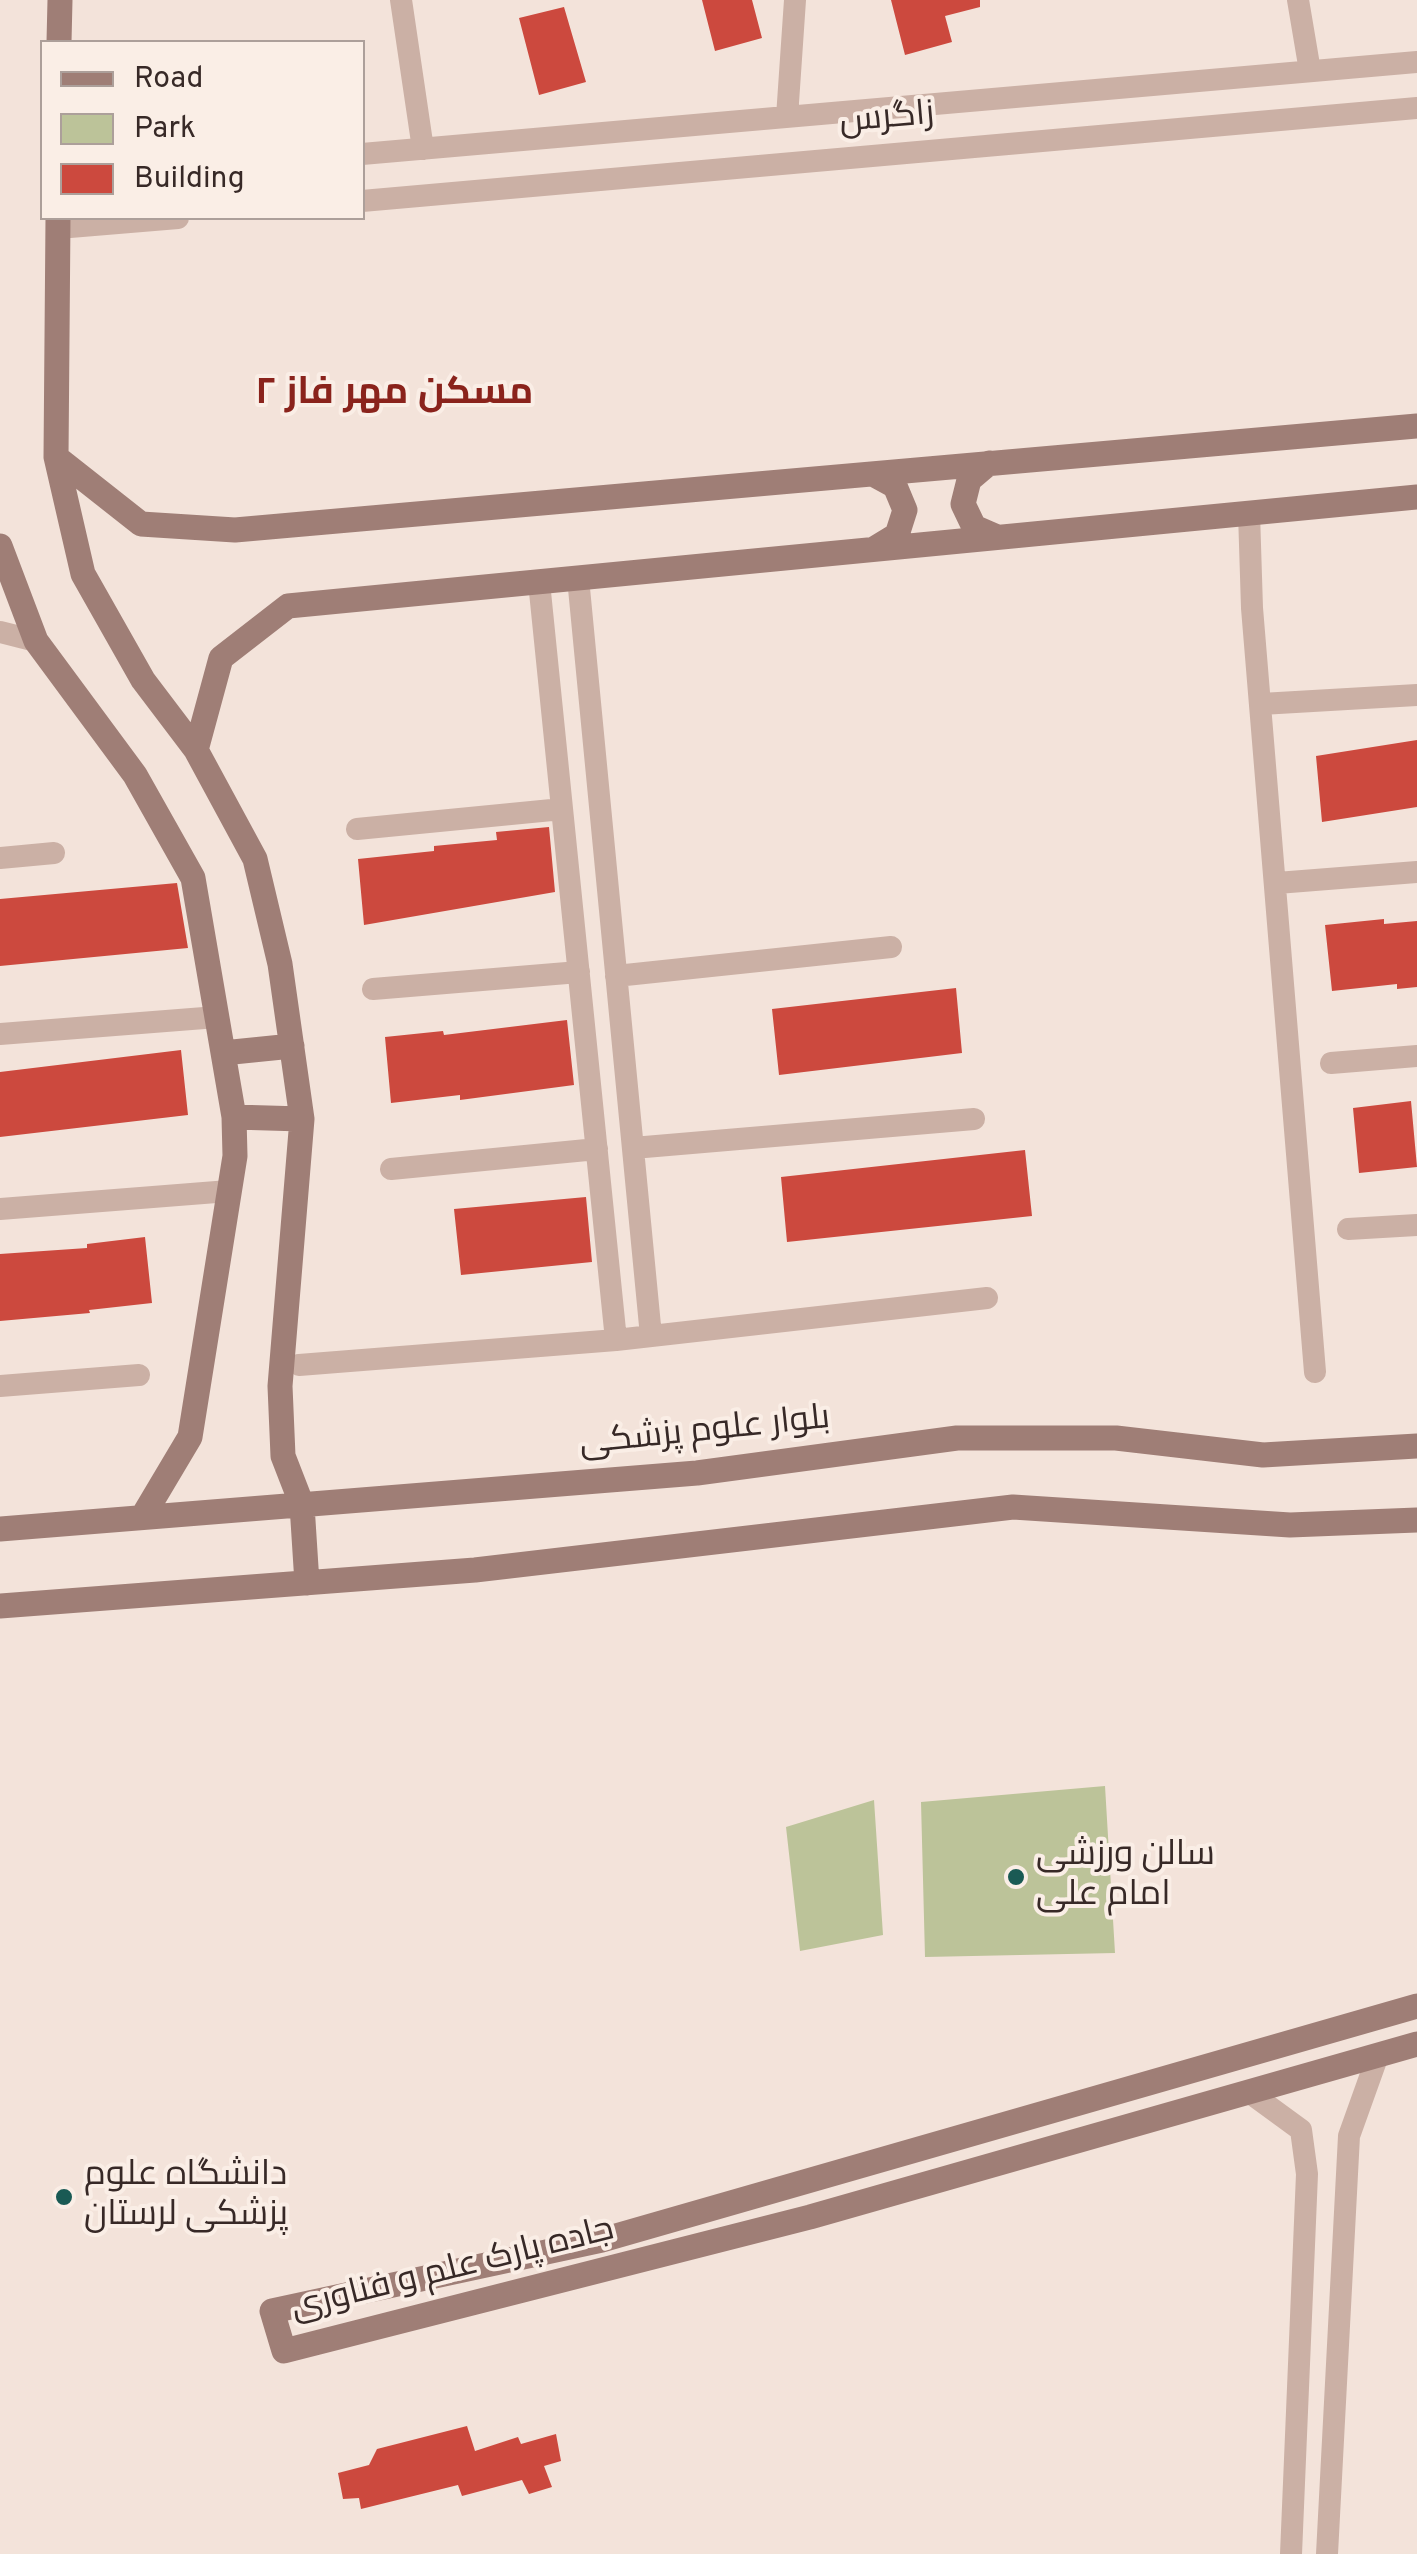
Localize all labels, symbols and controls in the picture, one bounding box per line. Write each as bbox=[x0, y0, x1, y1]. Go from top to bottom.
legend bbox=[40, 40, 365, 220]
text: Road bbox=[134, 61, 203, 98]
street label: زاگرس bbox=[838, 95, 936, 145]
text: Park bbox=[134, 111, 196, 148]
text: Building bbox=[134, 161, 245, 198]
district label: مسکن مهر فاز ۲ bbox=[255, 372, 533, 418]
street label: بلوار علوم پزشکی bbox=[578, 1399, 832, 1467]
place label: سالن ورزشی امام علی bbox=[1036, 1836, 1215, 1918]
marker: سالن ورزشی امام علی bbox=[1005, 1866, 1027, 1888]
place label: دانشگاه علوم پزشکی لرستان bbox=[84, 2156, 288, 2238]
marker: دانشگاه علوم پزشکی لرستان bbox=[53, 2186, 75, 2208]
street label: جاده پارک علم و فناوری bbox=[287, 2211, 619, 2331]

